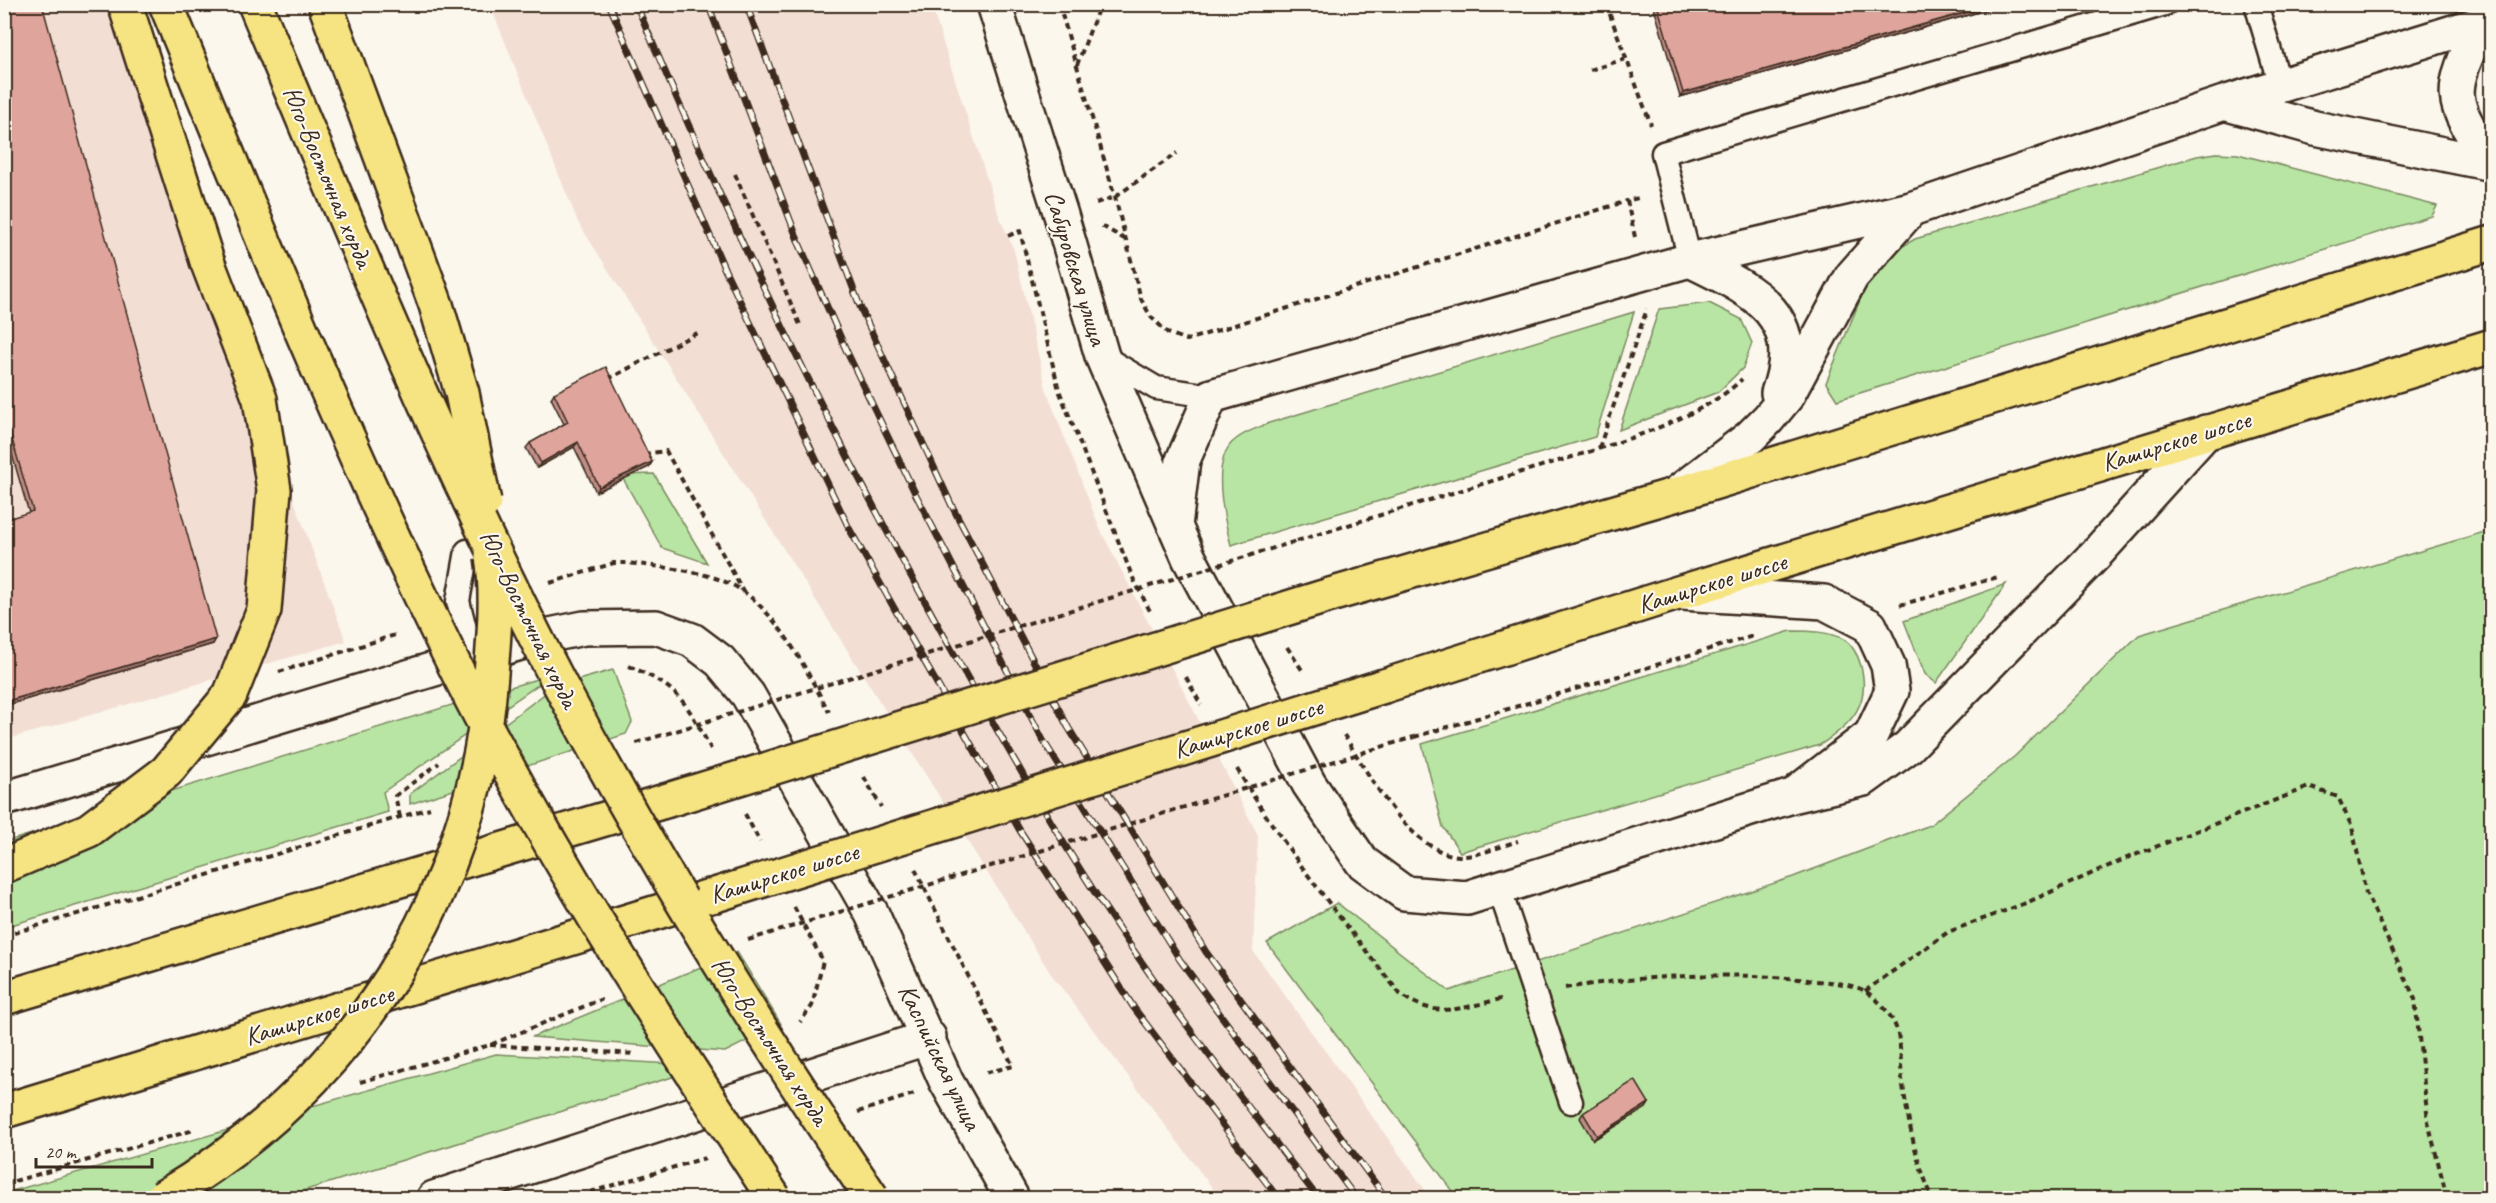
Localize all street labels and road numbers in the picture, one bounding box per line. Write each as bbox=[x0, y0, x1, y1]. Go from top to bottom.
street label: Юго-Восточная хорда bbox=[275, 81, 382, 275]
street label: Сабуровская улица bbox=[1037, 187, 1116, 351]
street label: Каширское шоссе bbox=[2098, 402, 2256, 479]
street label: Юго-Восточная хорда bbox=[472, 525, 587, 715]
street label: Каширское шоссе bbox=[1634, 544, 1792, 621]
street label: Каширское шоссе bbox=[1170, 689, 1328, 766]
street label: Каширское шоссе bbox=[706, 834, 864, 911]
street label: Юго-Восточная хорда bbox=[703, 951, 838, 1133]
street label: Каширское шоссе bbox=[241, 976, 399, 1053]
street label: Каспийская улица bbox=[890, 979, 990, 1137]

